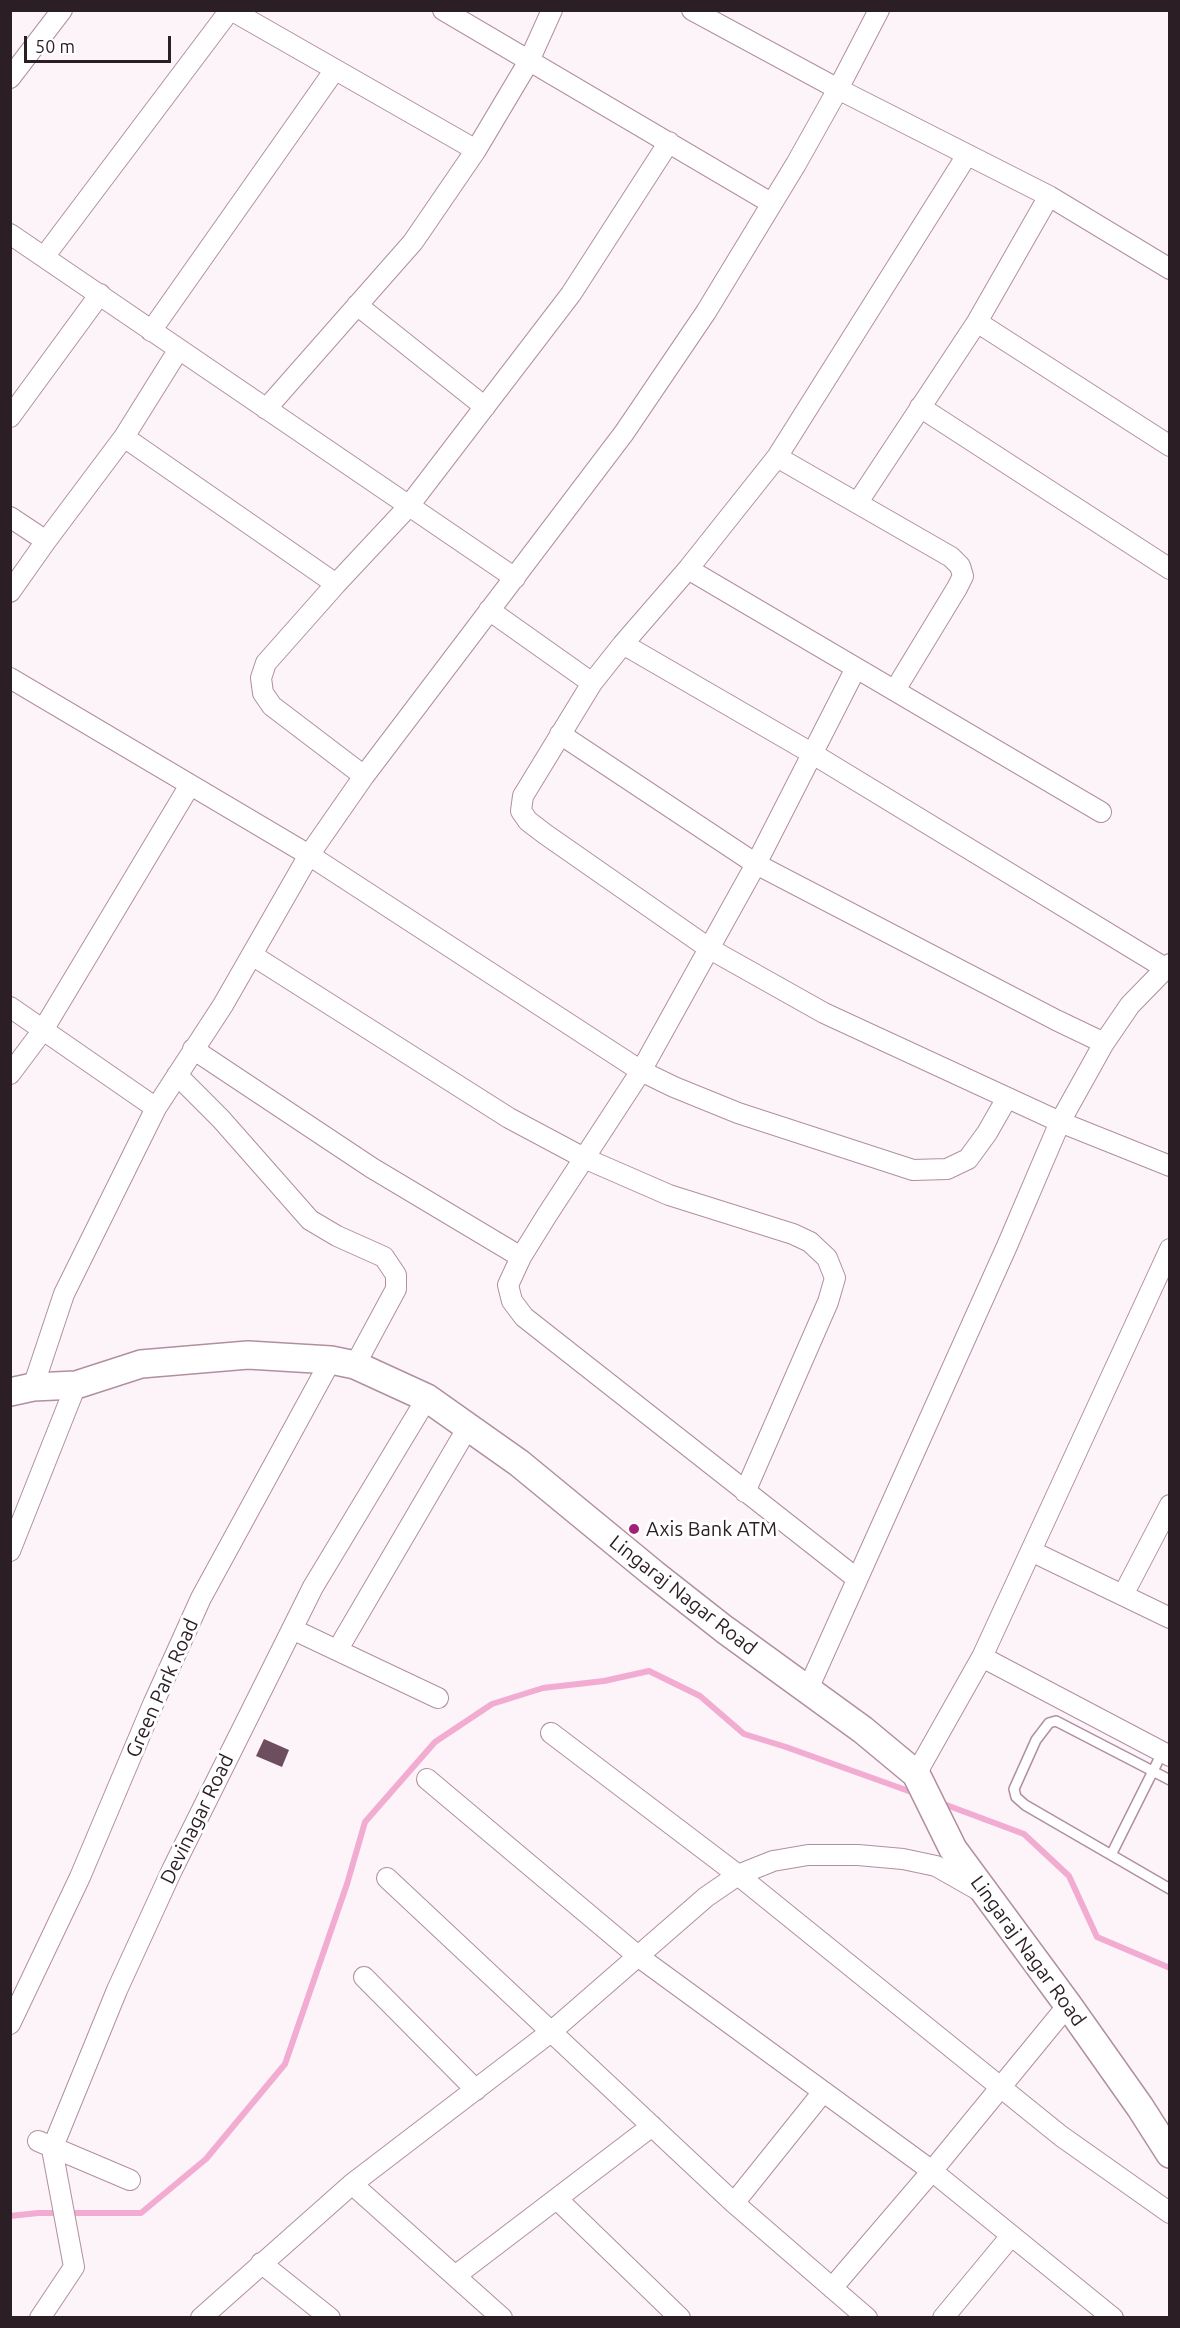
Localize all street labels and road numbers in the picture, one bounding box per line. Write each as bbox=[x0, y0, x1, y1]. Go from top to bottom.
street label: Lingaraj Nagar Road bbox=[605, 1530, 761, 1660]
street label: Green Park Road bbox=[121, 1615, 203, 1761]
street label: Devinagar Road bbox=[155, 1750, 239, 1888]
street label: Lingaraj Nagar Road bbox=[965, 1871, 1091, 2031]

